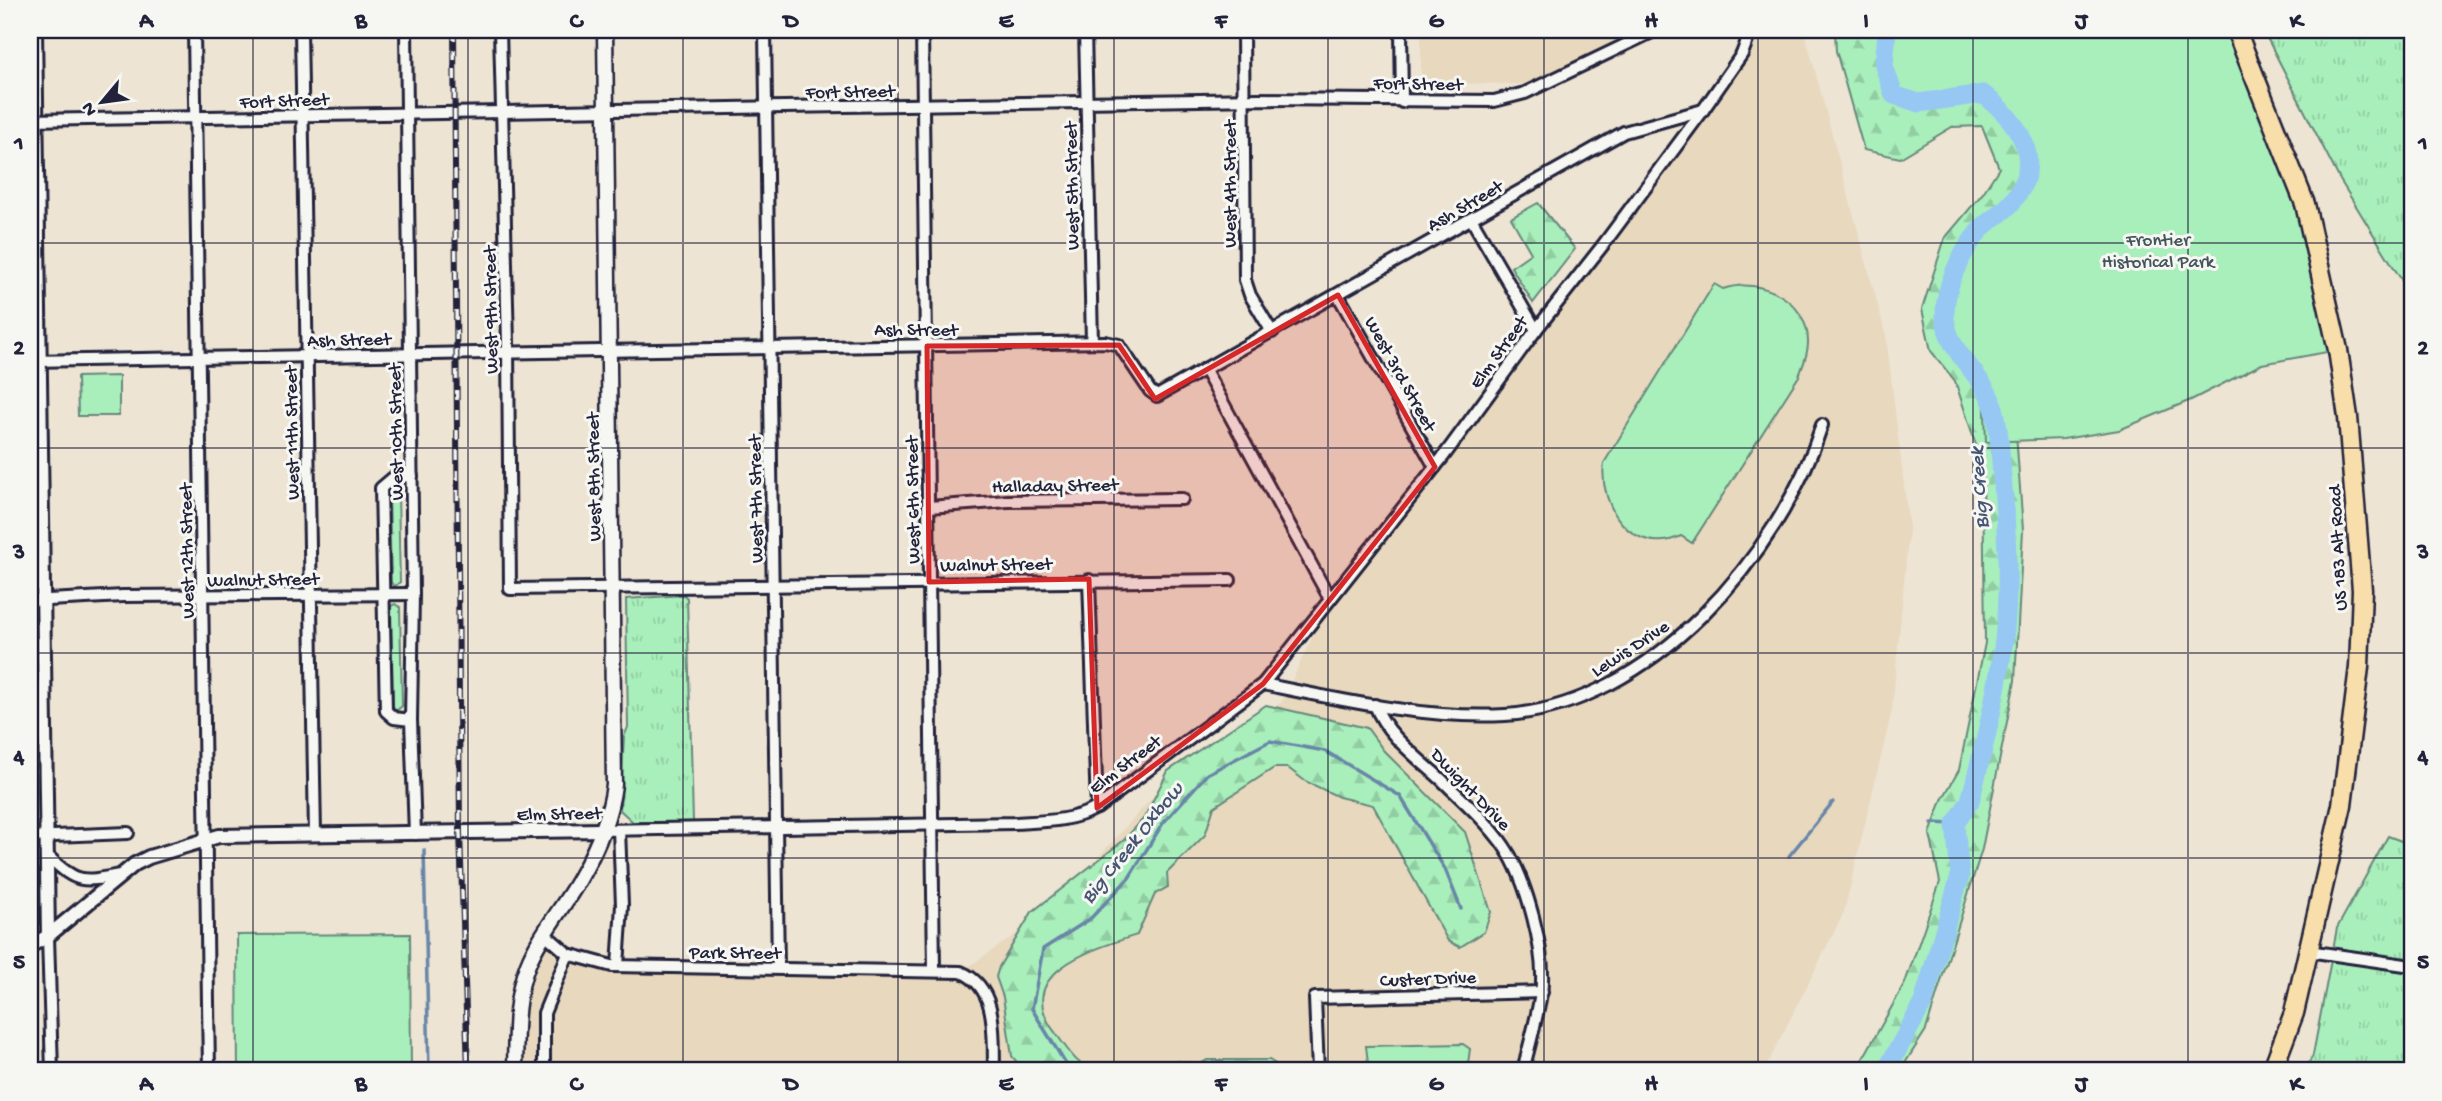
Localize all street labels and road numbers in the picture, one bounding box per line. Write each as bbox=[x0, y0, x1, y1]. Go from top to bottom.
street label: Fort Street bbox=[1372, 73, 1465, 98]
street label: Fort Street bbox=[804, 81, 897, 106]
street label: Fort Street bbox=[238, 89, 331, 116]
street label: West 4th Street bbox=[1220, 118, 1243, 248]
street label: West 5th Street bbox=[1061, 119, 1086, 250]
street label: Ash Street bbox=[1424, 175, 1510, 238]
street label: West 9th Street bbox=[480, 244, 505, 374]
street label: Elm Street bbox=[1466, 310, 1535, 394]
street label: West 3rd Street bbox=[1358, 313, 1441, 438]
street label: Ash Street bbox=[874, 320, 960, 343]
street label: Ash Street bbox=[307, 329, 393, 354]
street label: West 10th Street bbox=[385, 361, 410, 501]
street label: West 11th Street bbox=[281, 364, 306, 500]
street label: West 8th Street bbox=[583, 410, 608, 542]
street label: West 7th Street bbox=[745, 432, 770, 563]
street label: West 6th Street bbox=[902, 434, 927, 564]
street label: Halladay Street bbox=[992, 475, 1121, 500]
street label: West 12th Street bbox=[176, 481, 201, 619]
street label: US 183 Alt Road bbox=[2325, 483, 2354, 611]
street label: Walnut Street bbox=[940, 554, 1054, 579]
street label: Walnut Street bbox=[207, 569, 321, 594]
street label: Lewis Drive bbox=[1588, 616, 1674, 684]
street label: Elm Street bbox=[1085, 730, 1169, 800]
street label: Dwight Drive bbox=[1423, 743, 1515, 837]
street label: Elm Street bbox=[517, 803, 604, 828]
street label: Park Street bbox=[688, 943, 783, 966]
street label: Custer Drive bbox=[1380, 967, 1477, 994]

